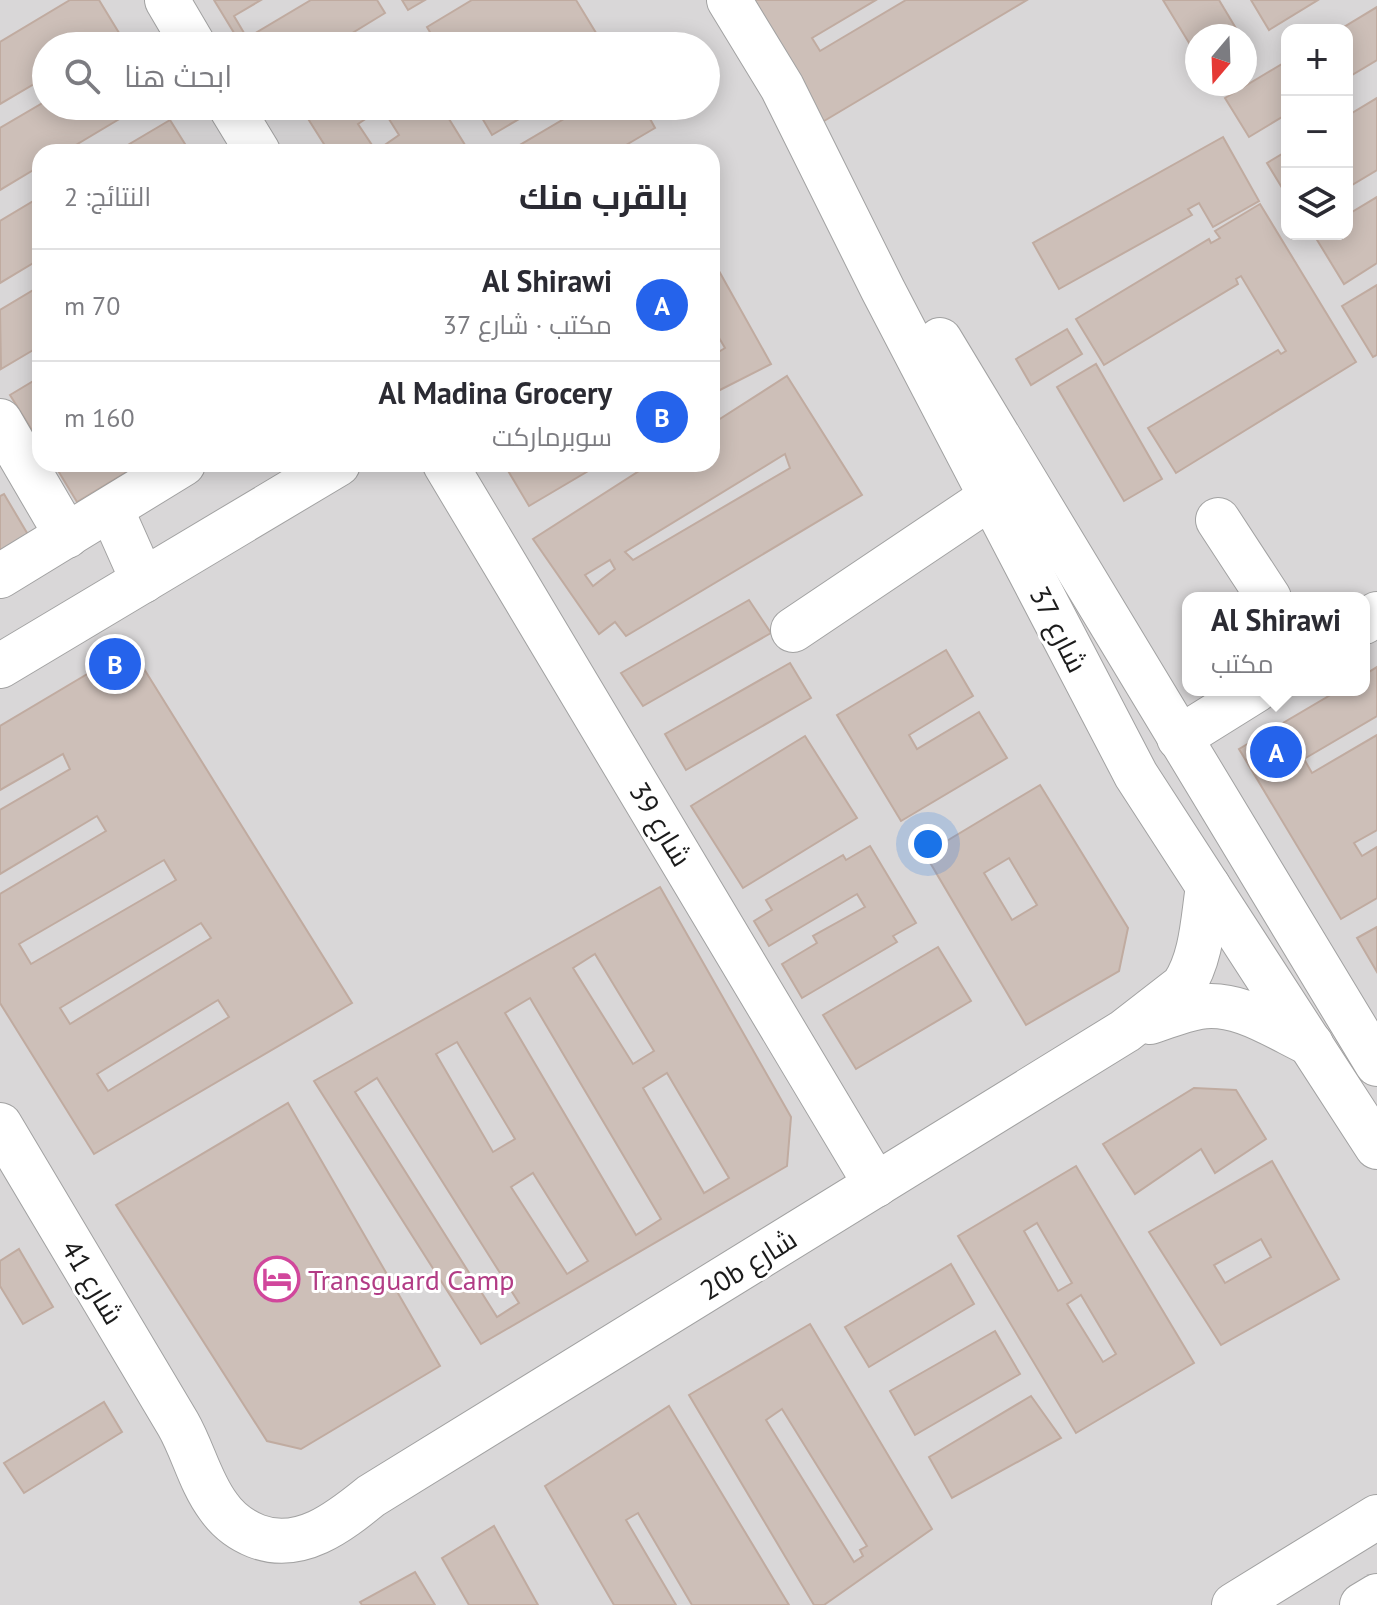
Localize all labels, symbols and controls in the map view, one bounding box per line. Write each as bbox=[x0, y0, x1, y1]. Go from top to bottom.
north arrow bbox=[1185, 24, 1257, 96]
map controls bbox=[1281, 24, 1353, 240]
button: + bbox=[1281, 24, 1353, 96]
search box bbox=[32, 32, 720, 120]
icon: search bbox=[60, 54, 104, 98]
text: ابحث هنا bbox=[124, 56, 232, 95]
button: − bbox=[1281, 96, 1353, 168]
button: layers bbox=[1281, 168, 1353, 240]
text: بالقرب منك bbox=[519, 174, 688, 218]
text: النتائج: 2 bbox=[64, 180, 151, 213]
text: Al Shirawi bbox=[482, 261, 612, 300]
text: 70 m bbox=[64, 289, 120, 322]
text: A bbox=[654, 289, 670, 322]
text: مكتب · شارع 37 bbox=[443, 308, 612, 341]
text: Al Madina Grocery bbox=[378, 373, 612, 412]
text: 160 m bbox=[64, 401, 135, 434]
text: B bbox=[654, 401, 670, 434]
text: سوبرماركت bbox=[492, 420, 612, 453]
street label: شارع 37 bbox=[1021, 580, 1096, 679]
popup bbox=[1182, 592, 1370, 696]
text: Al Shirawi bbox=[1211, 600, 1341, 639]
pin: B bbox=[89, 634, 141, 694]
text: مكتب bbox=[1211, 647, 1274, 680]
pin: A bbox=[1250, 722, 1302, 782]
street label: شارع 39 bbox=[621, 775, 701, 874]
your location bbox=[908, 824, 948, 864]
street label: 20b شارع bbox=[693, 1220, 804, 1309]
street label: شارع 41 bbox=[53, 1233, 133, 1332]
hotel icon: Transguard Camp bbox=[253, 1255, 301, 1303]
place label: Transguard Camp bbox=[308, 1261, 514, 1298]

